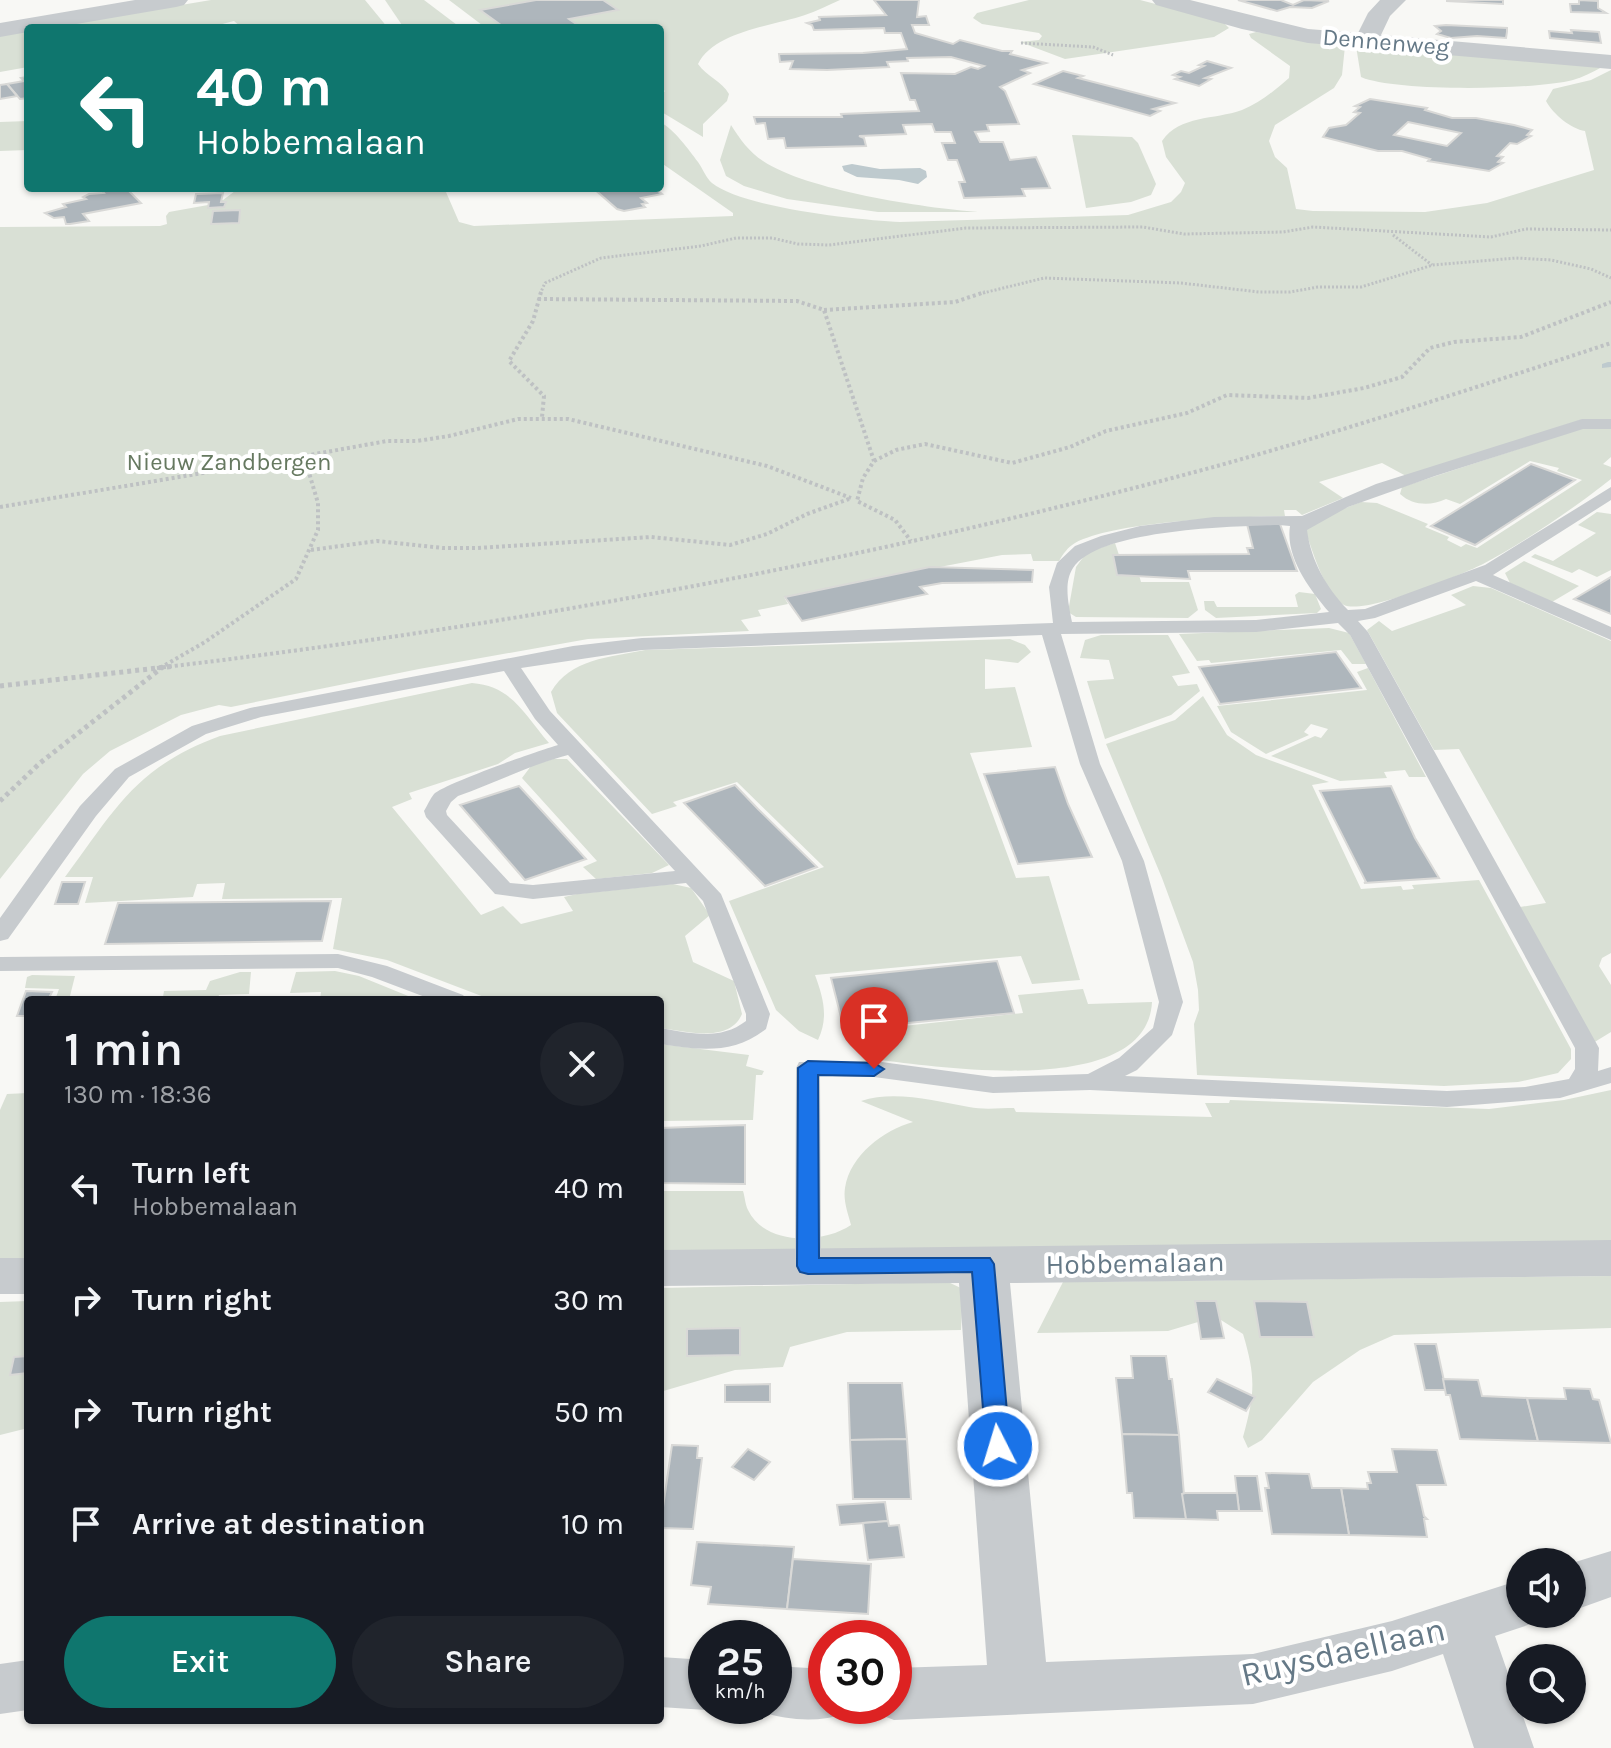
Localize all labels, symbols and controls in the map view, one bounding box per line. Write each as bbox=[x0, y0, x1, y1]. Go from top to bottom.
street label: Dennenweg bbox=[1321, 23, 1451, 62]
text: 40 m bbox=[196, 54, 332, 119]
icon: left bbox=[64, 56, 168, 160]
text: Hobbemalaan bbox=[196, 121, 426, 163]
park label: Nieuw Zandbergen bbox=[127, 448, 331, 476]
pin bbox=[840, 987, 908, 1069]
icon: arrive bbox=[852, 999, 896, 1043]
text: 1 min bbox=[64, 1021, 183, 1077]
button: close bbox=[540, 1022, 624, 1106]
text: 130 m · 18:36 bbox=[64, 1079, 212, 1110]
text: Turn left bbox=[132, 1155, 250, 1191]
icon: left bbox=[64, 1166, 108, 1210]
text: 40 m bbox=[554, 1170, 624, 1206]
text: Hobbemalaan bbox=[132, 1191, 298, 1222]
street label: Hobbemalaan bbox=[1045, 1245, 1225, 1281]
icon: right bbox=[64, 1278, 108, 1322]
text: Turn right bbox=[132, 1282, 272, 1318]
text: 30 m bbox=[553, 1282, 624, 1318]
icon: right bbox=[64, 1390, 108, 1434]
text: Turn right bbox=[132, 1394, 272, 1430]
text: 50 m bbox=[554, 1394, 624, 1430]
position arrow bbox=[956, 1404, 1040, 1488]
icon: arrive bbox=[64, 1502, 108, 1546]
text: Arrive at destination bbox=[132, 1506, 426, 1542]
text: 10 m bbox=[561, 1506, 624, 1542]
map controls bbox=[1506, 1548, 1586, 1724]
button: sound bbox=[1506, 1548, 1586, 1628]
street label: Ruysdaellaan bbox=[1237, 1609, 1449, 1695]
button: Exit bbox=[64, 1616, 336, 1708]
button: Share bbox=[352, 1616, 624, 1708]
speed limit sign: 30 bbox=[808, 1620, 912, 1724]
text: 25 bbox=[716, 1638, 764, 1685]
button: search bbox=[1506, 1644, 1586, 1724]
text: km/h bbox=[715, 1680, 765, 1703]

